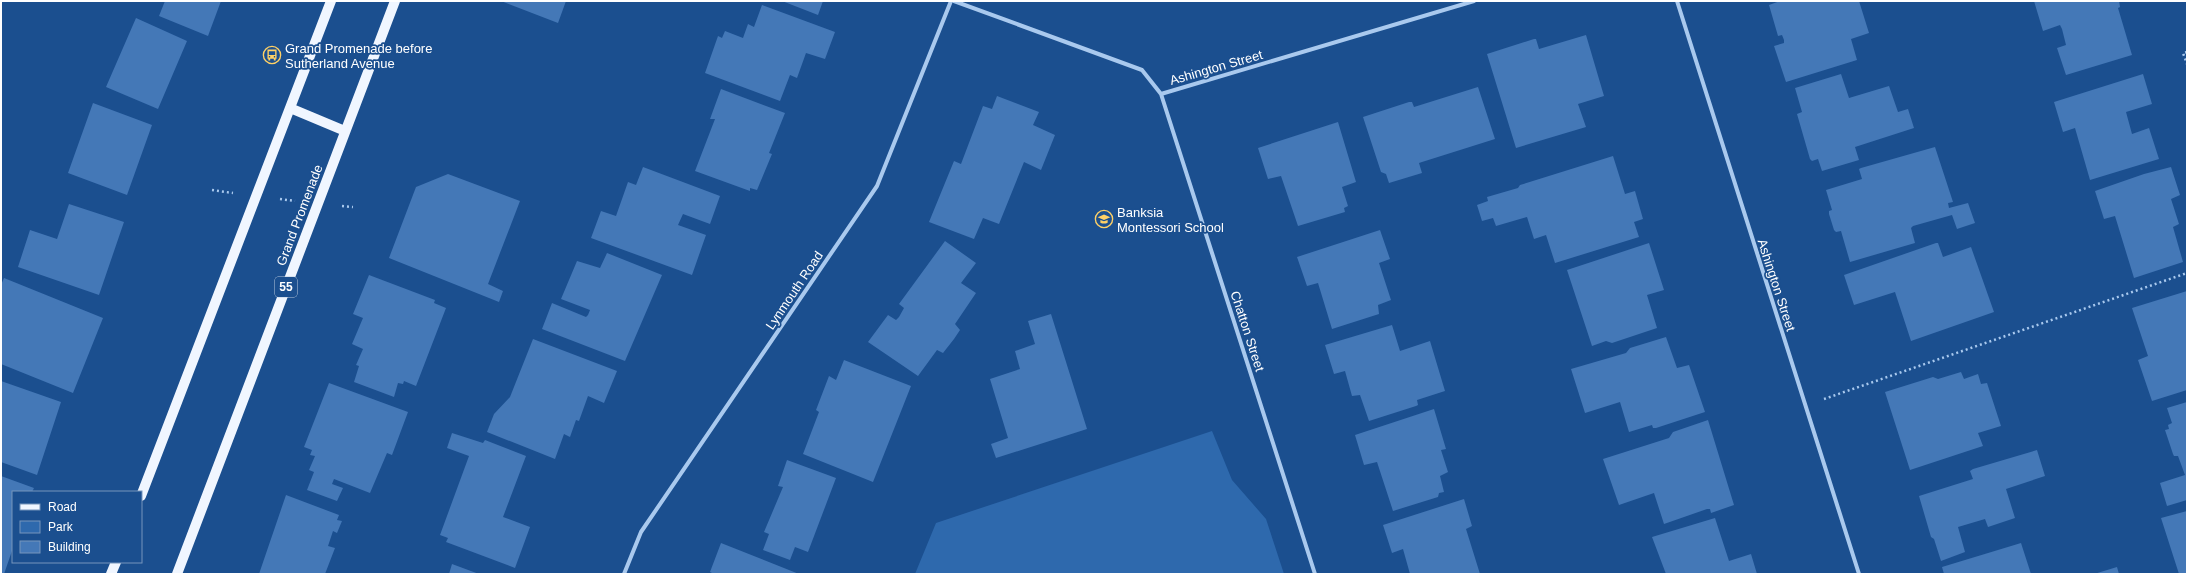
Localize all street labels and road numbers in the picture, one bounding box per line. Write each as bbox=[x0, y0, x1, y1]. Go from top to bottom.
street label: Ashington Street bbox=[1168, 47, 1265, 88]
street label: Grand Promenade bbox=[273, 163, 326, 268]
street label: Ashington Street bbox=[1755, 237, 1799, 334]
street label: Lynmouth Road bbox=[763, 248, 826, 332]
road number: 55 bbox=[275, 277, 297, 297]
street label: Chatton Street bbox=[1227, 289, 1268, 374]

